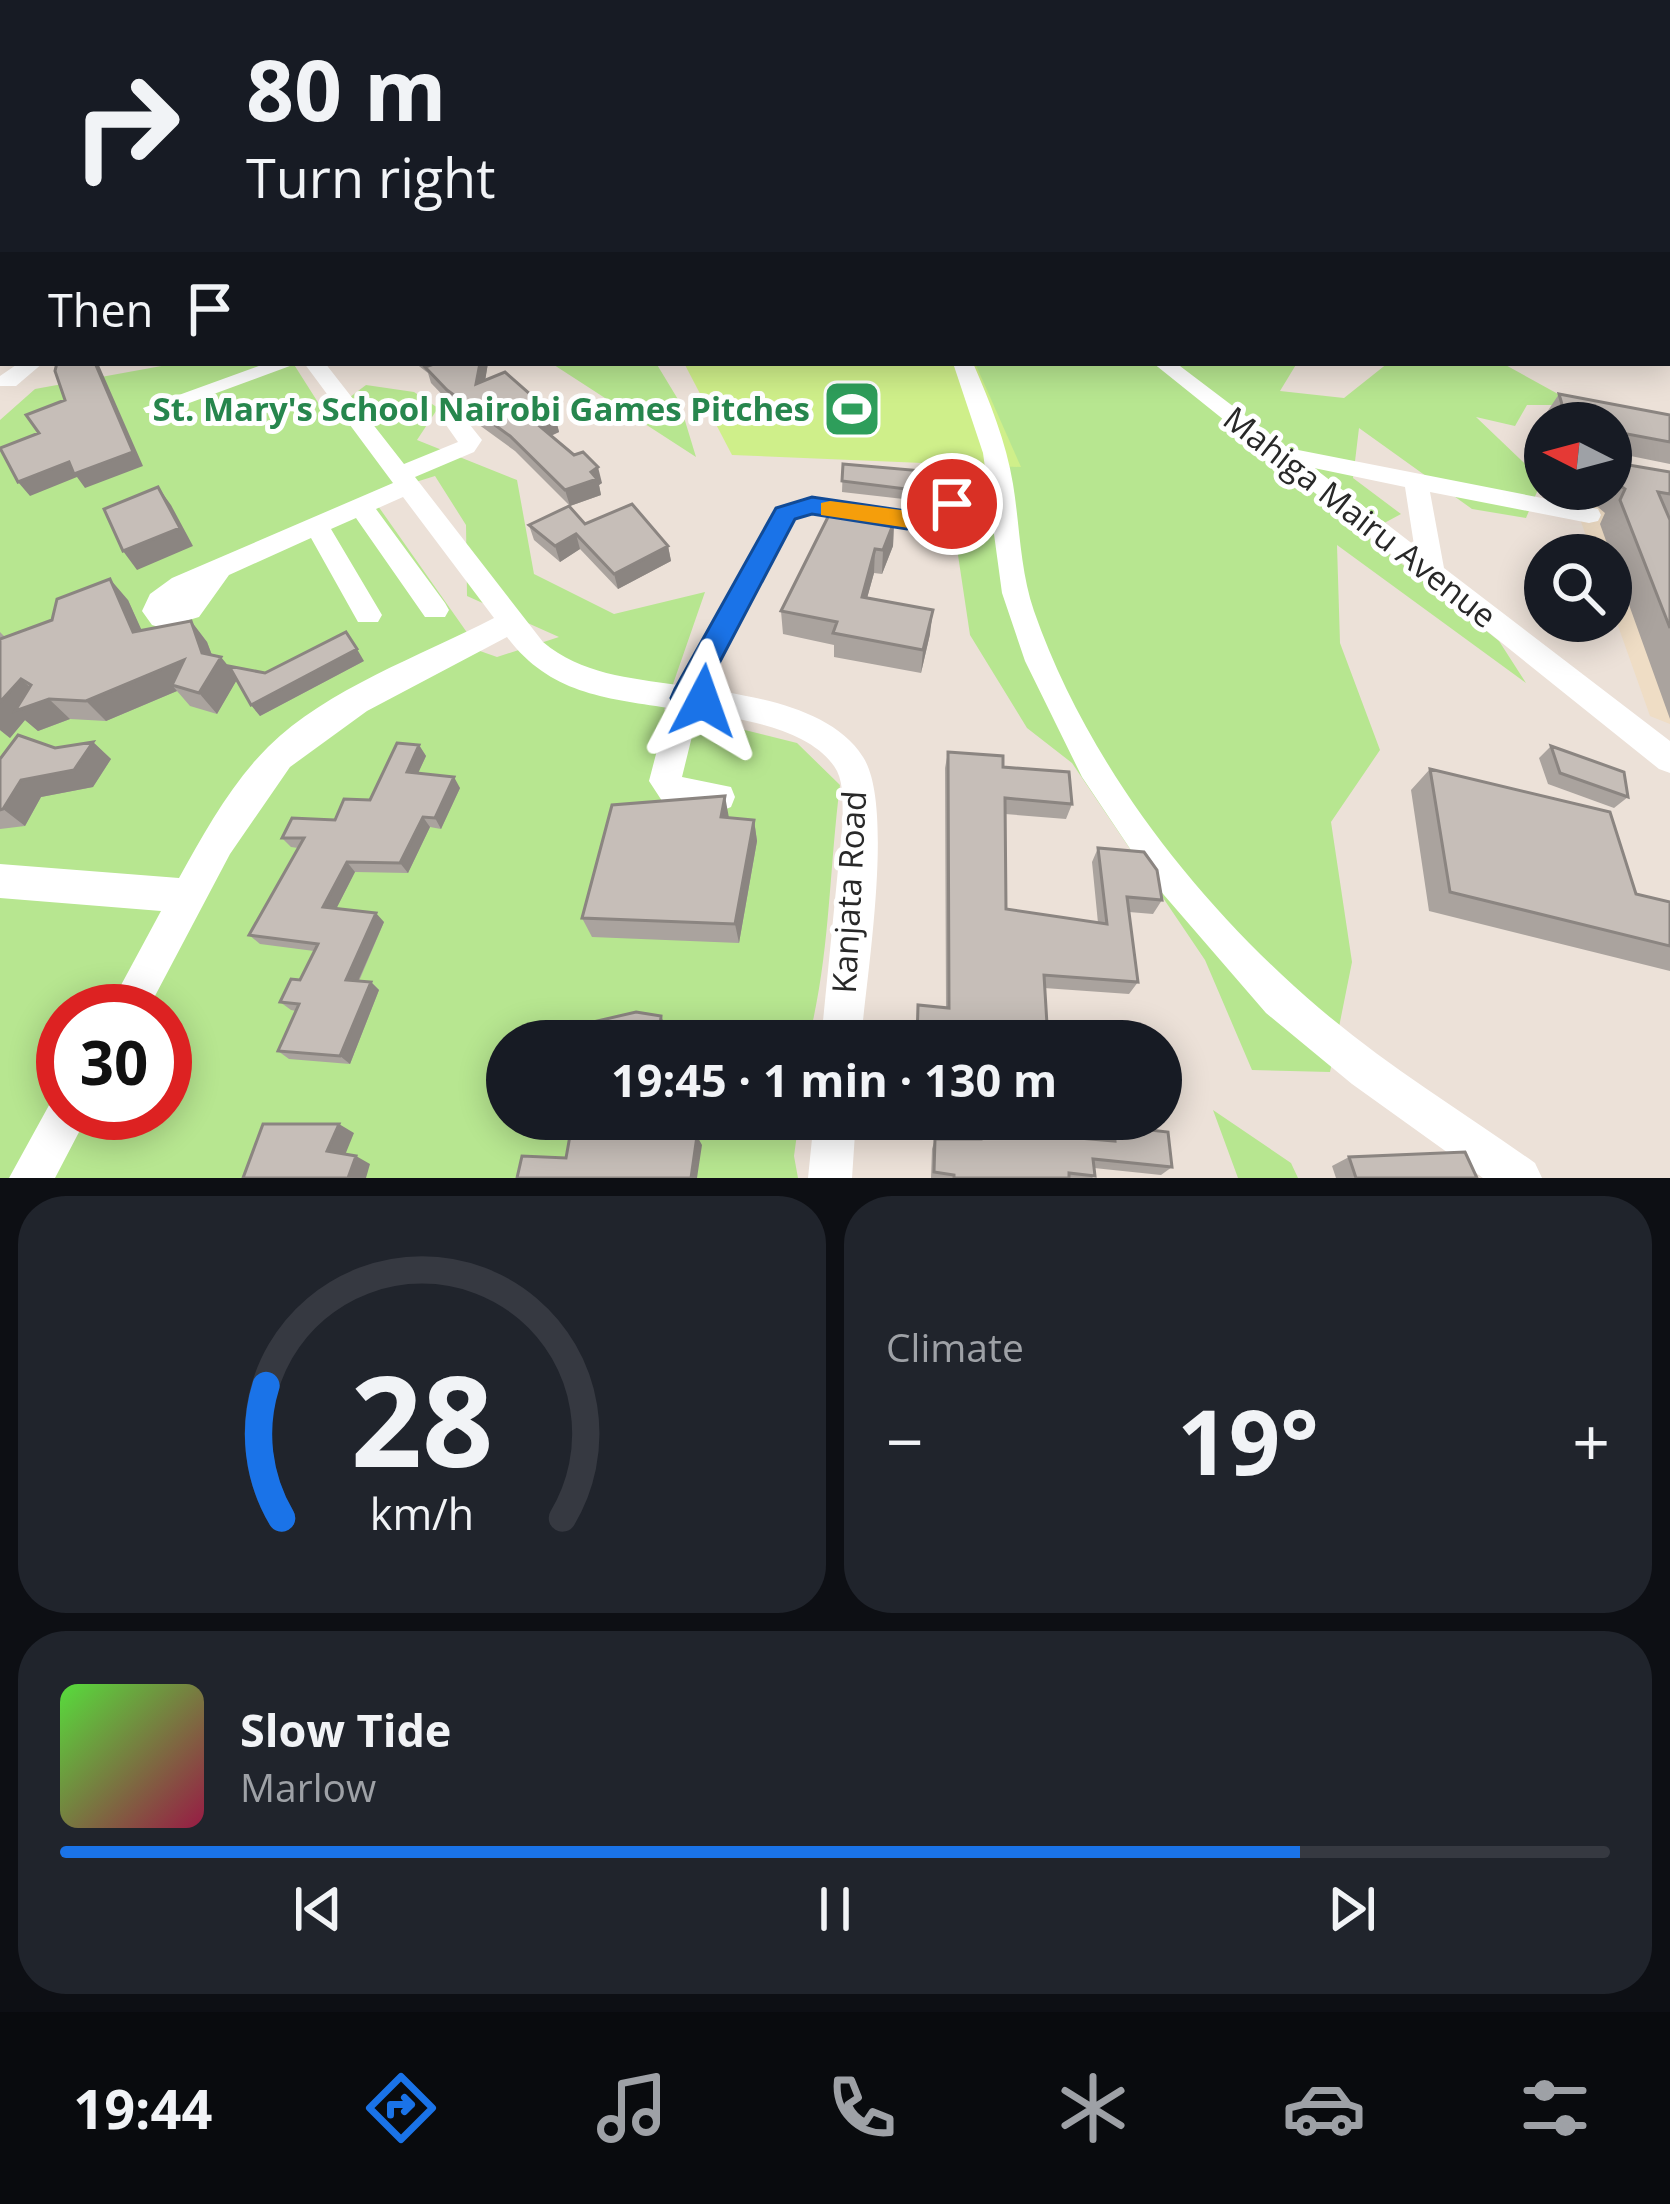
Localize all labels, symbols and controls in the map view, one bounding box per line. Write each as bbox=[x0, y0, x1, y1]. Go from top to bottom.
text: 80 m bbox=[246, 31, 446, 146]
icon: right bbox=[48, 48, 204, 204]
text: Turn right bbox=[246, 140, 495, 214]
icon: arrive bbox=[177, 276, 243, 342]
text: Then bbox=[48, 279, 153, 340]
sports icon: St. Mary's School Nairobi Games Pitches bbox=[821, 378, 883, 440]
place label: St. Mary's School Nairobi Games Pitches bbox=[152, 386, 810, 431]
street label: Mahiga Mairu Avenue bbox=[1214, 396, 1506, 637]
north arrow bbox=[1524, 402, 1632, 510]
map controls bbox=[1524, 402, 1632, 642]
pin bbox=[901, 453, 1003, 555]
icon: arrive bbox=[919, 471, 985, 537]
button: search bbox=[1524, 534, 1632, 642]
position arrow bbox=[640, 638, 766, 764]
street label: Kanjata Road bbox=[821, 789, 876, 994]
speed limit sign: 30 bbox=[36, 984, 192, 1140]
text: 19:45 · 1 min · 130 m bbox=[611, 1049, 1057, 1110]
text: Climate bbox=[886, 1320, 1024, 1373]
text: 28 bbox=[351, 1334, 493, 1504]
text: 19° bbox=[1177, 1379, 1319, 1501]
text: − bbox=[886, 1395, 924, 1485]
text: + bbox=[1572, 1395, 1610, 1485]
text: km/h bbox=[370, 1483, 474, 1542]
text: Slow Tide bbox=[240, 1699, 451, 1760]
text: Marlow bbox=[240, 1760, 376, 1813]
icon: previous bbox=[285, 1876, 351, 1942]
icon: pause bbox=[802, 1876, 868, 1942]
icon: next bbox=[1319, 1876, 1385, 1942]
icon: directions bbox=[359, 2066, 443, 2150]
icon: music bbox=[590, 2066, 674, 2150]
icon: phone bbox=[820, 2066, 904, 2150]
icon: climate bbox=[1051, 2066, 1135, 2150]
icon: car bbox=[1282, 2066, 1366, 2150]
icon: filters bbox=[1513, 2066, 1597, 2150]
text: 19:44 bbox=[73, 2071, 212, 2145]

